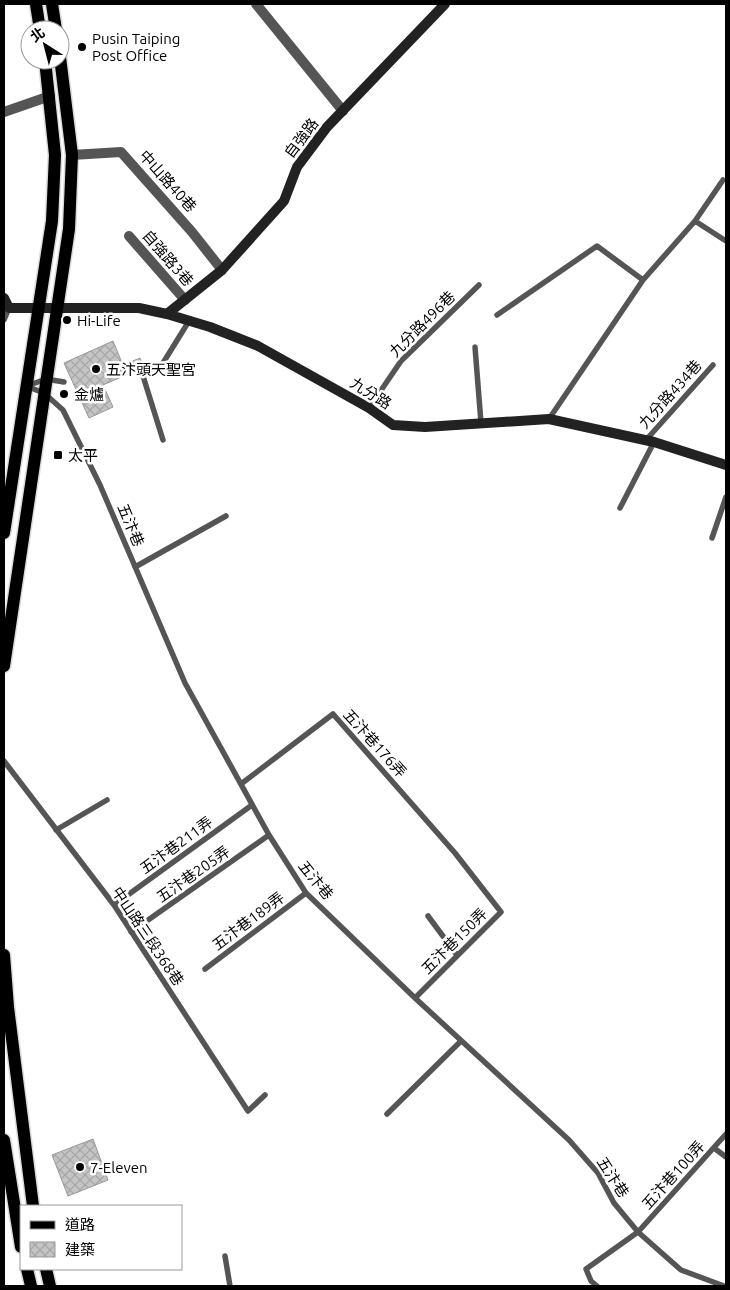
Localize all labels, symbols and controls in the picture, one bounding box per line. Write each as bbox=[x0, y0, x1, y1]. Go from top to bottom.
north arrow bbox=[20, 20, 70, 70]
text: 北 bbox=[27, 24, 48, 45]
place label: Pusin Taiping Post Office bbox=[92, 30, 180, 64]
marker: Pusin Taiping Post Office bbox=[76, 41, 88, 53]
street label: 自強路 bbox=[281, 115, 321, 161]
street label: 中山路40巷 bbox=[136, 147, 200, 215]
street label: 自強路3巷 bbox=[139, 227, 197, 289]
street label: 九分路496巷 bbox=[386, 288, 458, 360]
place label: Hi-Life bbox=[77, 312, 121, 329]
marker: Hi-Life bbox=[61, 314, 73, 326]
street label: 九分路434巷 bbox=[635, 357, 705, 431]
place label: 五汴頭天聖宮 bbox=[106, 361, 196, 378]
marker: 五汴頭天聖宮 bbox=[90, 363, 102, 375]
street label: 九分路 bbox=[347, 374, 395, 412]
place label: 金爐 bbox=[74, 386, 104, 403]
marker: 金爐 bbox=[58, 388, 70, 400]
place label: 太平 bbox=[68, 447, 98, 464]
marker: 太平 bbox=[52, 449, 64, 461]
street label: 五汴巷 bbox=[114, 501, 148, 549]
street label: 五汴巷176弄 bbox=[340, 706, 410, 780]
street label: 五汴巷211弄 bbox=[136, 813, 216, 877]
street label: 五汴巷205弄 bbox=[153, 843, 233, 905]
street label: 五汴巷 bbox=[295, 857, 337, 903]
street label: 中山路三段368巷 bbox=[109, 883, 187, 989]
street label: 五汴巷189弄 bbox=[209, 889, 287, 953]
street label: 五汴巷150弄 bbox=[418, 905, 490, 977]
street label: 五汴巷100弄 bbox=[638, 1138, 708, 1212]
street label: 五汴巷 bbox=[594, 1153, 632, 1201]
place label: 7-Eleven bbox=[90, 1159, 148, 1176]
marker: 7-Eleven bbox=[74, 1161, 86, 1173]
legend bbox=[20, 1205, 182, 1270]
text: 道路 bbox=[65, 1216, 95, 1233]
text: 建築 bbox=[65, 1241, 95, 1258]

